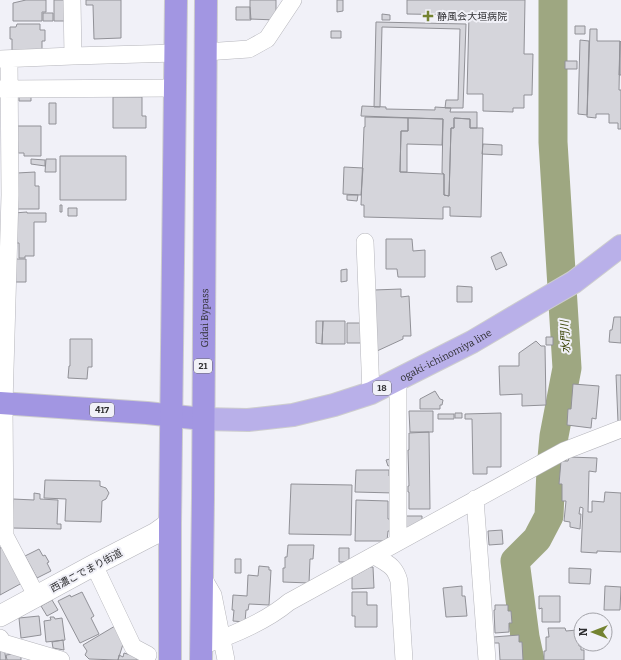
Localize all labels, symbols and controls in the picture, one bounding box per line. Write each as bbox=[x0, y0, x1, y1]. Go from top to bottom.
marker: 静風会大垣病院 bbox=[422, 10, 434, 22]
place label: 静風会大垣病院 bbox=[437, 11, 507, 23]
street label: Gidai Bypass bbox=[199, 288, 211, 348]
water label: 水門川 bbox=[558, 319, 573, 354]
street label: ogaki-ichinomiya line bbox=[398, 327, 494, 384]
road number: 21 bbox=[194, 359, 212, 373]
road number: 18 bbox=[373, 381, 391, 395]
road number: 417 bbox=[90, 403, 114, 417]
street label: 西濃こでまり街道 bbox=[48, 547, 125, 595]
north arrow bbox=[573, 612, 613, 652]
text: N bbox=[577, 627, 590, 636]

